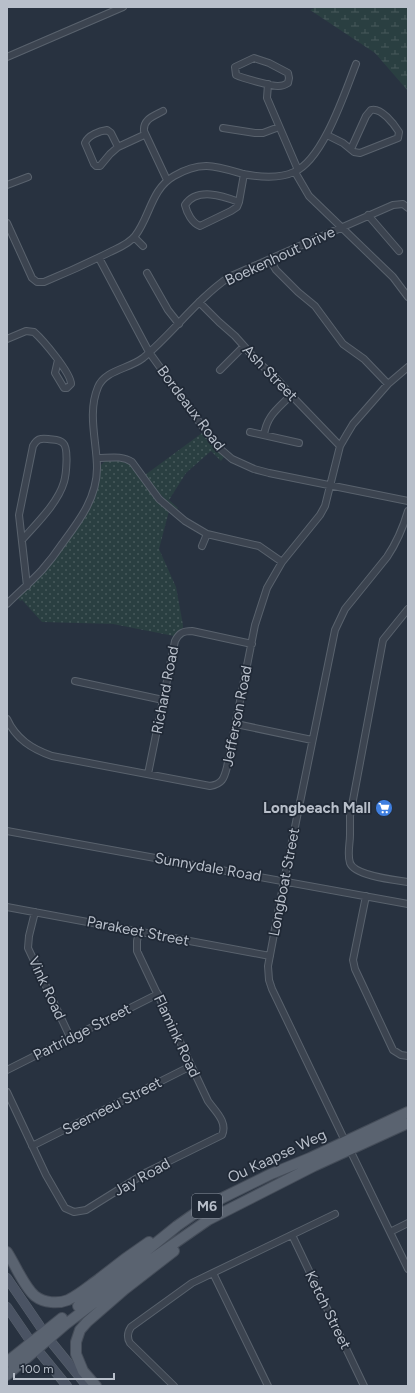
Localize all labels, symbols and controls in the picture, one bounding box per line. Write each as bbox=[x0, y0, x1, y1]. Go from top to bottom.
street label: Boekenhout Drive bbox=[222, 223, 338, 289]
street label: Ash Street bbox=[239, 341, 301, 405]
street label: Bordeaux Road bbox=[153, 362, 229, 454]
street label: Richard Road bbox=[148, 645, 182, 735]
street label: Jefferson Road bbox=[218, 664, 256, 768]
supermarket icon: Longbeach Mall bbox=[374, 798, 394, 818]
place label: Longbeach Mall bbox=[263, 799, 371, 817]
street label: Longboat Street bbox=[265, 826, 303, 938]
street label: Sunnydale Road bbox=[153, 849, 263, 885]
street label: Parakeet Street bbox=[85, 912, 191, 950]
street label: Vink Road bbox=[25, 953, 69, 1023]
street label: Flamink Road bbox=[150, 992, 204, 1080]
street label: Partridge Street bbox=[30, 1000, 134, 1064]
street label: Seemeeu Street bbox=[59, 1073, 165, 1139]
street label: Ou Kaapse Weg bbox=[225, 1125, 329, 1187]
street label: Jay Road bbox=[111, 1154, 173, 1200]
road number: M6 bbox=[192, 1194, 222, 1218]
street label: Ketch Street bbox=[301, 1268, 355, 1352]
scale bar bbox=[14, 1355, 114, 1381]
text: 100 m bbox=[20, 1362, 54, 1376]

